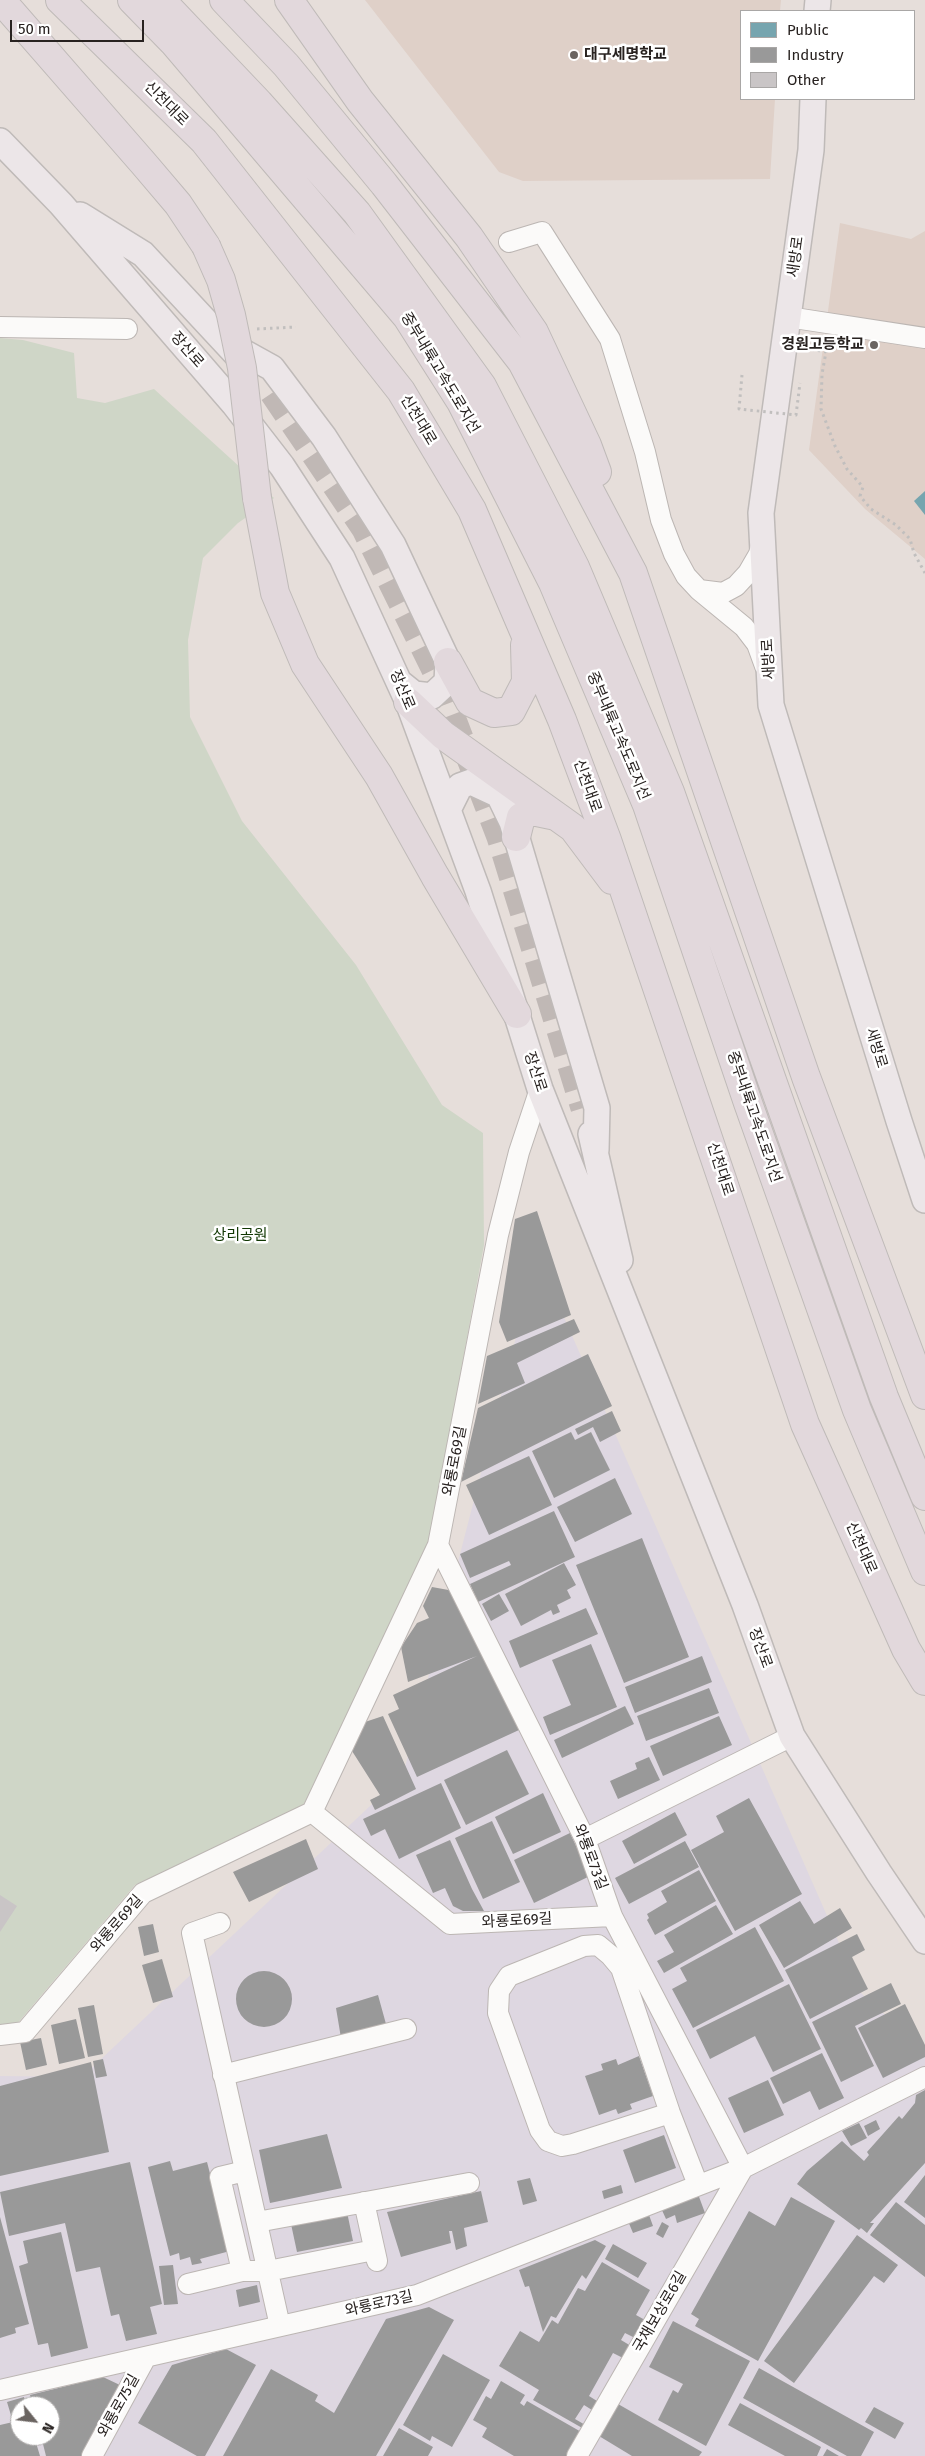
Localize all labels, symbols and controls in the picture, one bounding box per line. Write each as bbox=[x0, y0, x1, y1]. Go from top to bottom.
scale bar bbox=[12, 10, 146, 42]
legend bbox=[740, 10, 915, 100]
text: 50 m bbox=[18, 20, 51, 38]
text: Public bbox=[787, 21, 829, 39]
place label: 대구세명학교 bbox=[584, 46, 667, 64]
text: Industry bbox=[787, 46, 844, 64]
marker: 대구세명학교 bbox=[568, 49, 580, 61]
text: Other bbox=[787, 71, 826, 89]
street label: 신천대로 bbox=[140, 78, 192, 130]
street label: 새방로 bbox=[784, 235, 808, 279]
street label: 중부내륙고속도로지선 bbox=[397, 309, 483, 437]
street label: 장산로 bbox=[167, 328, 207, 372]
place label: 경원고등학교 bbox=[781, 336, 864, 354]
marker: 경원고등학교 bbox=[868, 339, 880, 351]
street label: 신천대로 bbox=[396, 392, 440, 448]
street label: 새방로 bbox=[759, 638, 779, 680]
street label: 장산로 bbox=[386, 667, 418, 713]
street label: 중부내륙고속도로지선 bbox=[583, 669, 653, 803]
street label: 신천대로 bbox=[569, 757, 605, 815]
street label: 새방로 bbox=[861, 1026, 891, 1070]
street label: 중부내륙고속도로지선 bbox=[723, 1049, 785, 1185]
street label: 장산로 bbox=[520, 1050, 550, 1094]
street label: 신천대로 bbox=[703, 1140, 737, 1198]
park label: 상리공원 bbox=[212, 1227, 268, 1245]
street label: 와룡로69길 bbox=[439, 1425, 471, 1497]
street label: 신천대로 bbox=[842, 1519, 880, 1577]
street label: 장산로 bbox=[744, 1625, 776, 1671]
street label: 와룡로73길 bbox=[569, 1821, 611, 1893]
street label: 와룡로69길 bbox=[87, 1891, 147, 1957]
street label: 와룡로69길 bbox=[481, 1910, 553, 1932]
street label: 국채보상로6길 bbox=[630, 2268, 690, 2356]
street label: 와룡로73길 bbox=[343, 2287, 415, 2321]
street label: 와룡로75길 bbox=[94, 2371, 144, 2441]
north arrow bbox=[10, 2396, 60, 2446]
text: N bbox=[38, 2420, 57, 2436]

